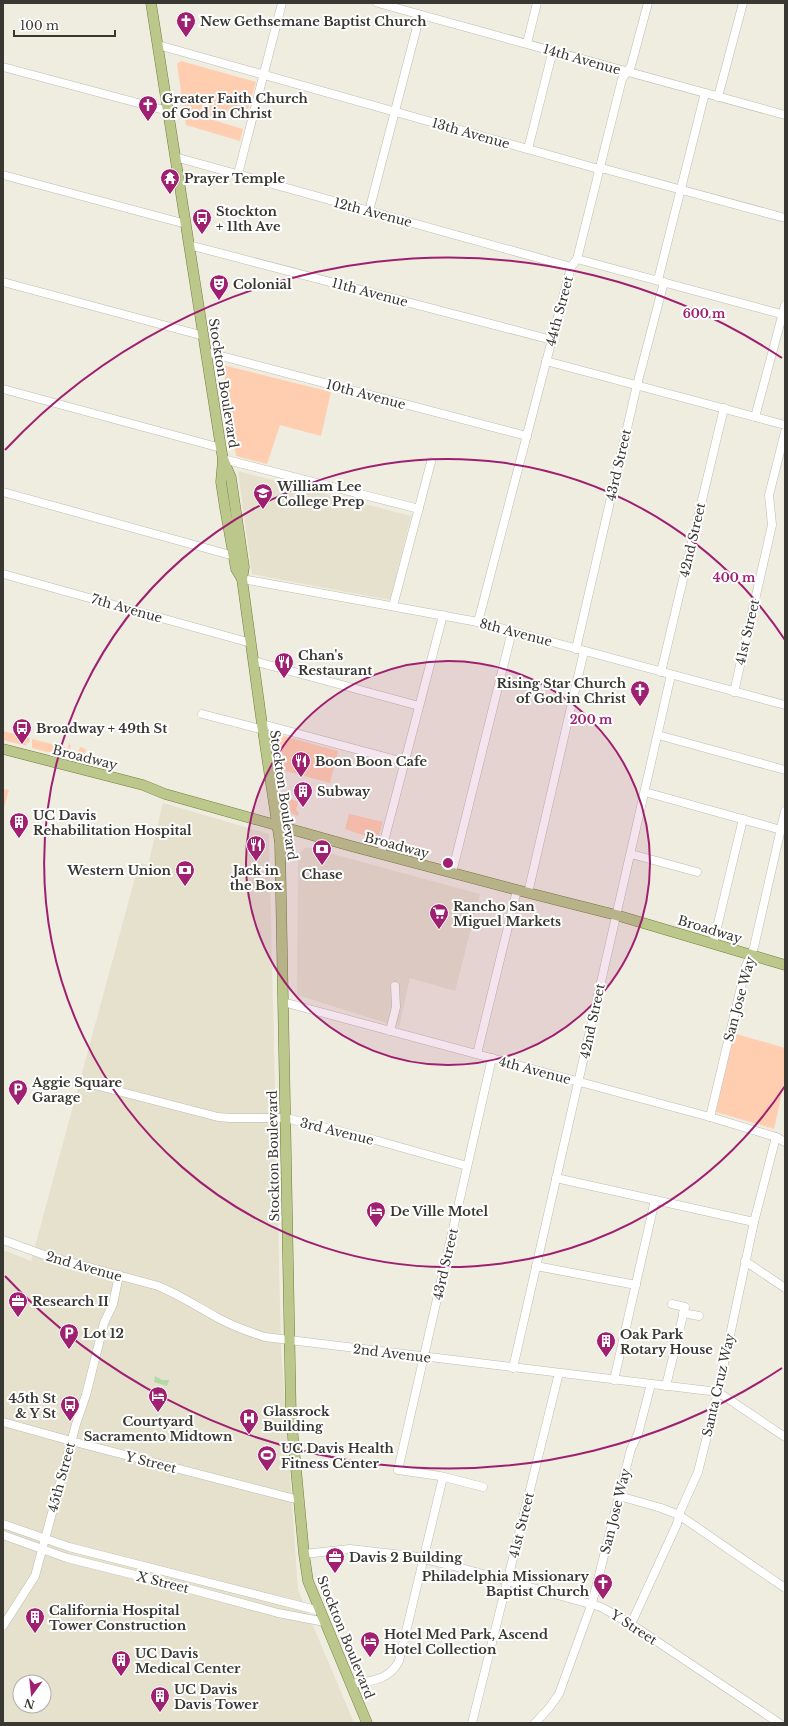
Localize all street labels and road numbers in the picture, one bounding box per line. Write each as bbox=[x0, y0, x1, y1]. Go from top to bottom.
street label: 14th Avenue bbox=[541, 40, 623, 79]
street label: 13th Avenue bbox=[430, 114, 512, 153]
street label: 12th Avenue bbox=[332, 194, 414, 231]
street label: 11th Avenue bbox=[330, 274, 410, 311]
street label: 44th Street bbox=[542, 274, 577, 348]
street label: Stockton Boulevard bbox=[205, 317, 242, 449]
street label: 10th Avenue bbox=[324, 376, 408, 413]
street label: 43rd Street bbox=[602, 427, 635, 503]
street label: 42nd Street bbox=[676, 501, 709, 579]
street label: 7th Avenue bbox=[89, 590, 164, 627]
street label: 41st Street bbox=[732, 597, 763, 667]
street label: 8th Avenue bbox=[478, 615, 554, 650]
street label: Stockton Boulevard bbox=[266, 729, 301, 862]
street label: Broadway bbox=[50, 741, 120, 774]
street label: Broadway bbox=[362, 829, 432, 862]
street label: Broadway bbox=[676, 912, 745, 948]
street label: San Jose Way bbox=[720, 954, 759, 1044]
street label: 42nd Street bbox=[576, 982, 609, 1060]
street label: 4th Avenue bbox=[497, 1053, 573, 1088]
street label: Stockton Boulevard bbox=[264, 1090, 283, 1222]
street label: 3rd Avenue bbox=[298, 1114, 376, 1149]
street label: 43rd Street bbox=[429, 1226, 462, 1302]
street label: 2nd Avenue bbox=[44, 1247, 124, 1285]
street label: Santa Cruz Way bbox=[698, 1331, 739, 1438]
street label: 2nd Avenue bbox=[352, 1340, 432, 1367]
street label: 45th Street bbox=[44, 1440, 79, 1514]
street label: Y Street bbox=[123, 1448, 178, 1477]
street label: San Jose Way bbox=[597, 1466, 634, 1556]
street label: 41st Street bbox=[505, 1490, 538, 1560]
street label: X Street bbox=[135, 1568, 191, 1597]
street label: Stockton Boulevard bbox=[313, 1573, 378, 1701]
street label: Y Street bbox=[607, 1606, 660, 1649]

